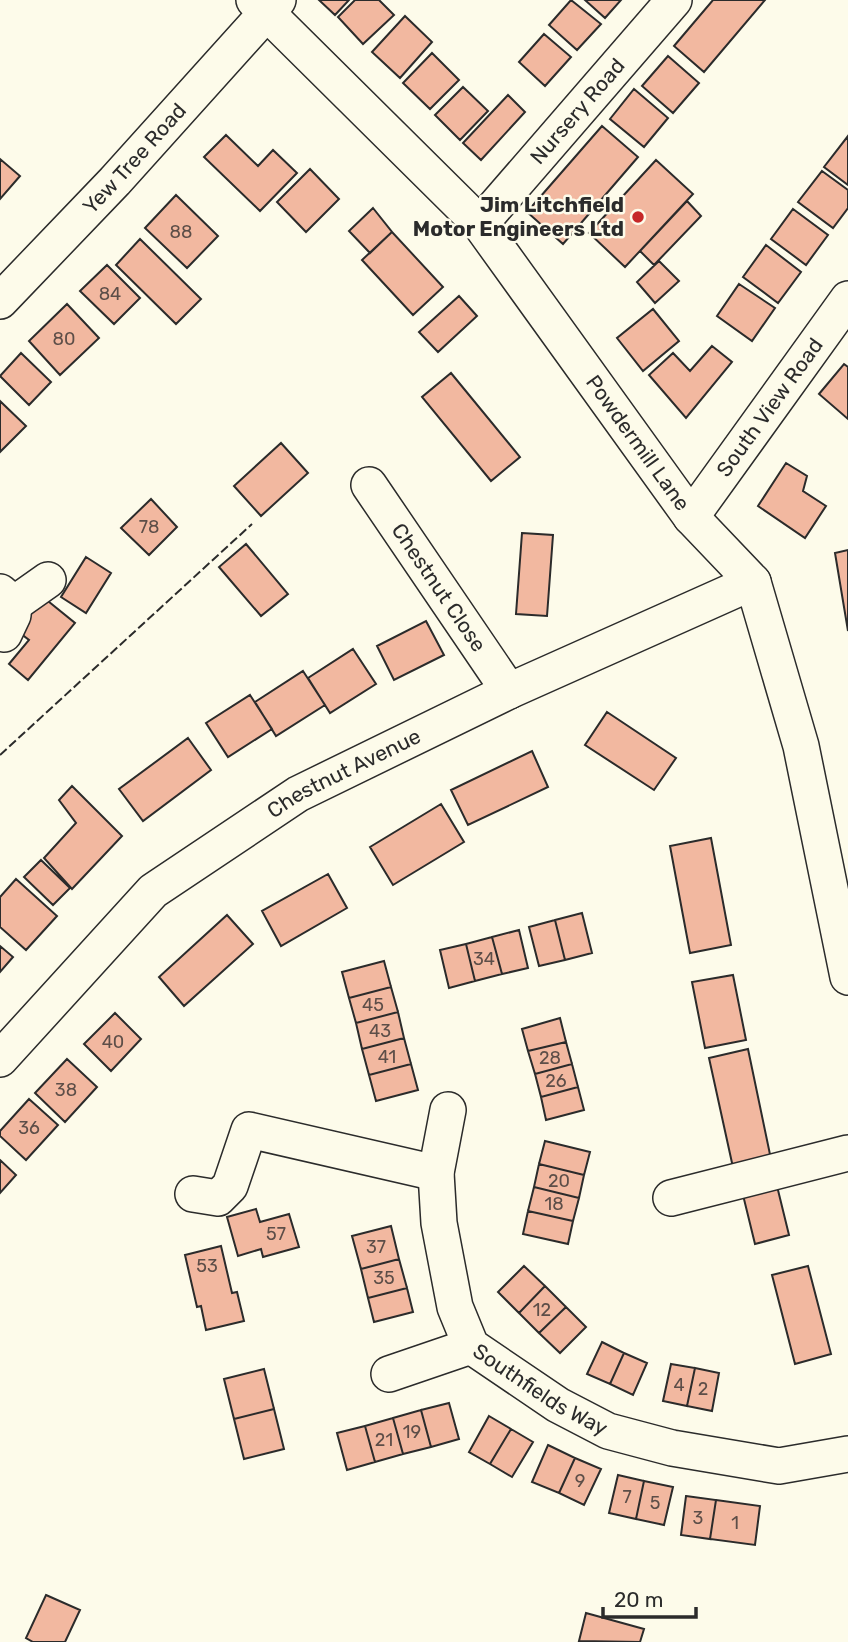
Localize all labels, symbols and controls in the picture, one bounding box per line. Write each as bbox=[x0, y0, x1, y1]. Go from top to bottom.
street label: Nursery Road bbox=[525, 53, 630, 169]
street label: Yew Tree Road bbox=[77, 98, 191, 219]
place label: Jim Litchfield Motor Engineers Ltd bbox=[413, 192, 624, 241]
marker: Jim Litchfield Motor Engineers Ltd bbox=[630, 209, 646, 225]
house number: 88 bbox=[170, 221, 192, 243]
house number: 84 bbox=[99, 283, 121, 305]
house number: 80 bbox=[53, 328, 75, 350]
street label: South View Road bbox=[711, 333, 828, 481]
street label: Powdermill Lane bbox=[581, 370, 695, 515]
house number: 78 bbox=[139, 516, 159, 538]
street label: Chestnut Close bbox=[387, 518, 492, 656]
street label: Chestnut Avenue bbox=[262, 723, 425, 823]
house number: 34 bbox=[473, 948, 495, 970]
house number: 45 bbox=[362, 994, 384, 1016]
house number: 43 bbox=[369, 1020, 391, 1042]
house number: 40 bbox=[102, 1031, 124, 1053]
house number: 41 bbox=[378, 1046, 396, 1068]
house number: 28 bbox=[539, 1047, 561, 1069]
house number: 26 bbox=[545, 1070, 567, 1092]
house number: 38 bbox=[55, 1079, 77, 1101]
house number: 36 bbox=[18, 1117, 40, 1139]
house number: 20 bbox=[548, 1170, 570, 1192]
house number: 18 bbox=[544, 1193, 564, 1215]
house number: 57 bbox=[266, 1223, 286, 1245]
house number: 37 bbox=[366, 1236, 386, 1258]
house number: 53 bbox=[196, 1255, 218, 1277]
house number: 35 bbox=[373, 1267, 395, 1289]
house number: 12 bbox=[533, 1299, 551, 1321]
street label: Southfields Way bbox=[468, 1338, 612, 1441]
house number: 4 bbox=[673, 1374, 685, 1396]
house number: 2 bbox=[698, 1378, 708, 1400]
house number: 19 bbox=[403, 1421, 421, 1443]
house number: 21 bbox=[375, 1429, 393, 1451]
house number: 9 bbox=[575, 1470, 585, 1492]
house number: 7 bbox=[622, 1486, 632, 1508]
house number: 5 bbox=[650, 1492, 660, 1514]
house number: 3 bbox=[693, 1507, 703, 1529]
house number: 1 bbox=[731, 1512, 739, 1534]
scale bar bbox=[603, 1576, 696, 1620]
text: 20 m bbox=[614, 1587, 663, 1612]

